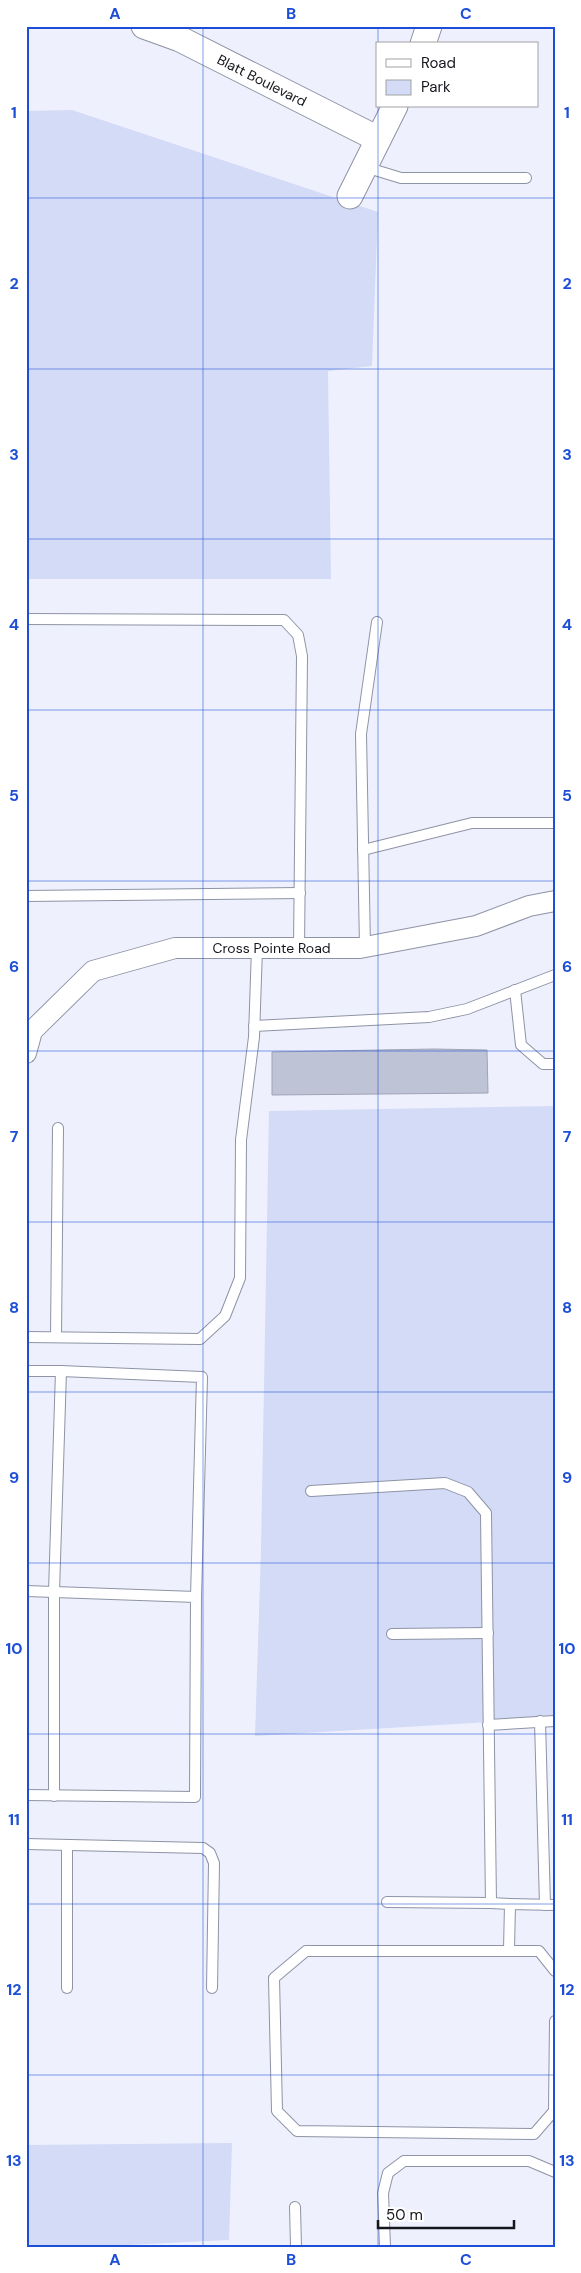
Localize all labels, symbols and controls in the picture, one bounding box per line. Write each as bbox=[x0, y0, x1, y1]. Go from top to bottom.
text: A bbox=[109, 3, 121, 24]
text: B bbox=[286, 3, 296, 24]
text: C bbox=[460, 3, 472, 24]
legend bbox=[376, 42, 538, 108]
street label: Blatt Boulevard bbox=[214, 50, 310, 110]
text: Road bbox=[421, 53, 456, 73]
text: Park bbox=[421, 77, 451, 97]
text: 1 bbox=[11, 102, 17, 123]
text: 1 bbox=[564, 102, 570, 123]
text: 2 bbox=[9, 273, 19, 294]
text: 2 bbox=[562, 273, 572, 294]
text: 3 bbox=[9, 444, 19, 465]
text: 3 bbox=[562, 444, 572, 465]
text: 4 bbox=[9, 614, 19, 635]
text: 4 bbox=[562, 614, 572, 635]
text: 5 bbox=[9, 785, 19, 806]
text: 5 bbox=[562, 785, 572, 806]
street label: Cross Pointe Road bbox=[212, 939, 331, 957]
text: 6 bbox=[9, 956, 19, 977]
text: 6 bbox=[562, 956, 572, 977]
text: 7 bbox=[10, 1126, 19, 1147]
text: 7 bbox=[563, 1126, 572, 1147]
text: 8 bbox=[9, 1297, 19, 1318]
text: 8 bbox=[562, 1297, 572, 1318]
text: 9 bbox=[9, 1467, 19, 1488]
text: 9 bbox=[562, 1467, 572, 1488]
text: 10 bbox=[5, 1638, 23, 1659]
text: 10 bbox=[558, 1638, 576, 1659]
text: 11 bbox=[8, 1809, 20, 1830]
text: 11 bbox=[561, 1809, 573, 1830]
text: 12 bbox=[6, 1979, 22, 2000]
text: 12 bbox=[559, 1979, 575, 2000]
text: 13 bbox=[6, 2150, 22, 2171]
text: 13 bbox=[559, 2150, 575, 2171]
scale bar bbox=[378, 2198, 515, 2230]
text: 50 m bbox=[386, 2205, 423, 2225]
text: A bbox=[109, 2249, 121, 2270]
text: B bbox=[286, 2249, 296, 2270]
text: C bbox=[460, 2249, 472, 2270]

